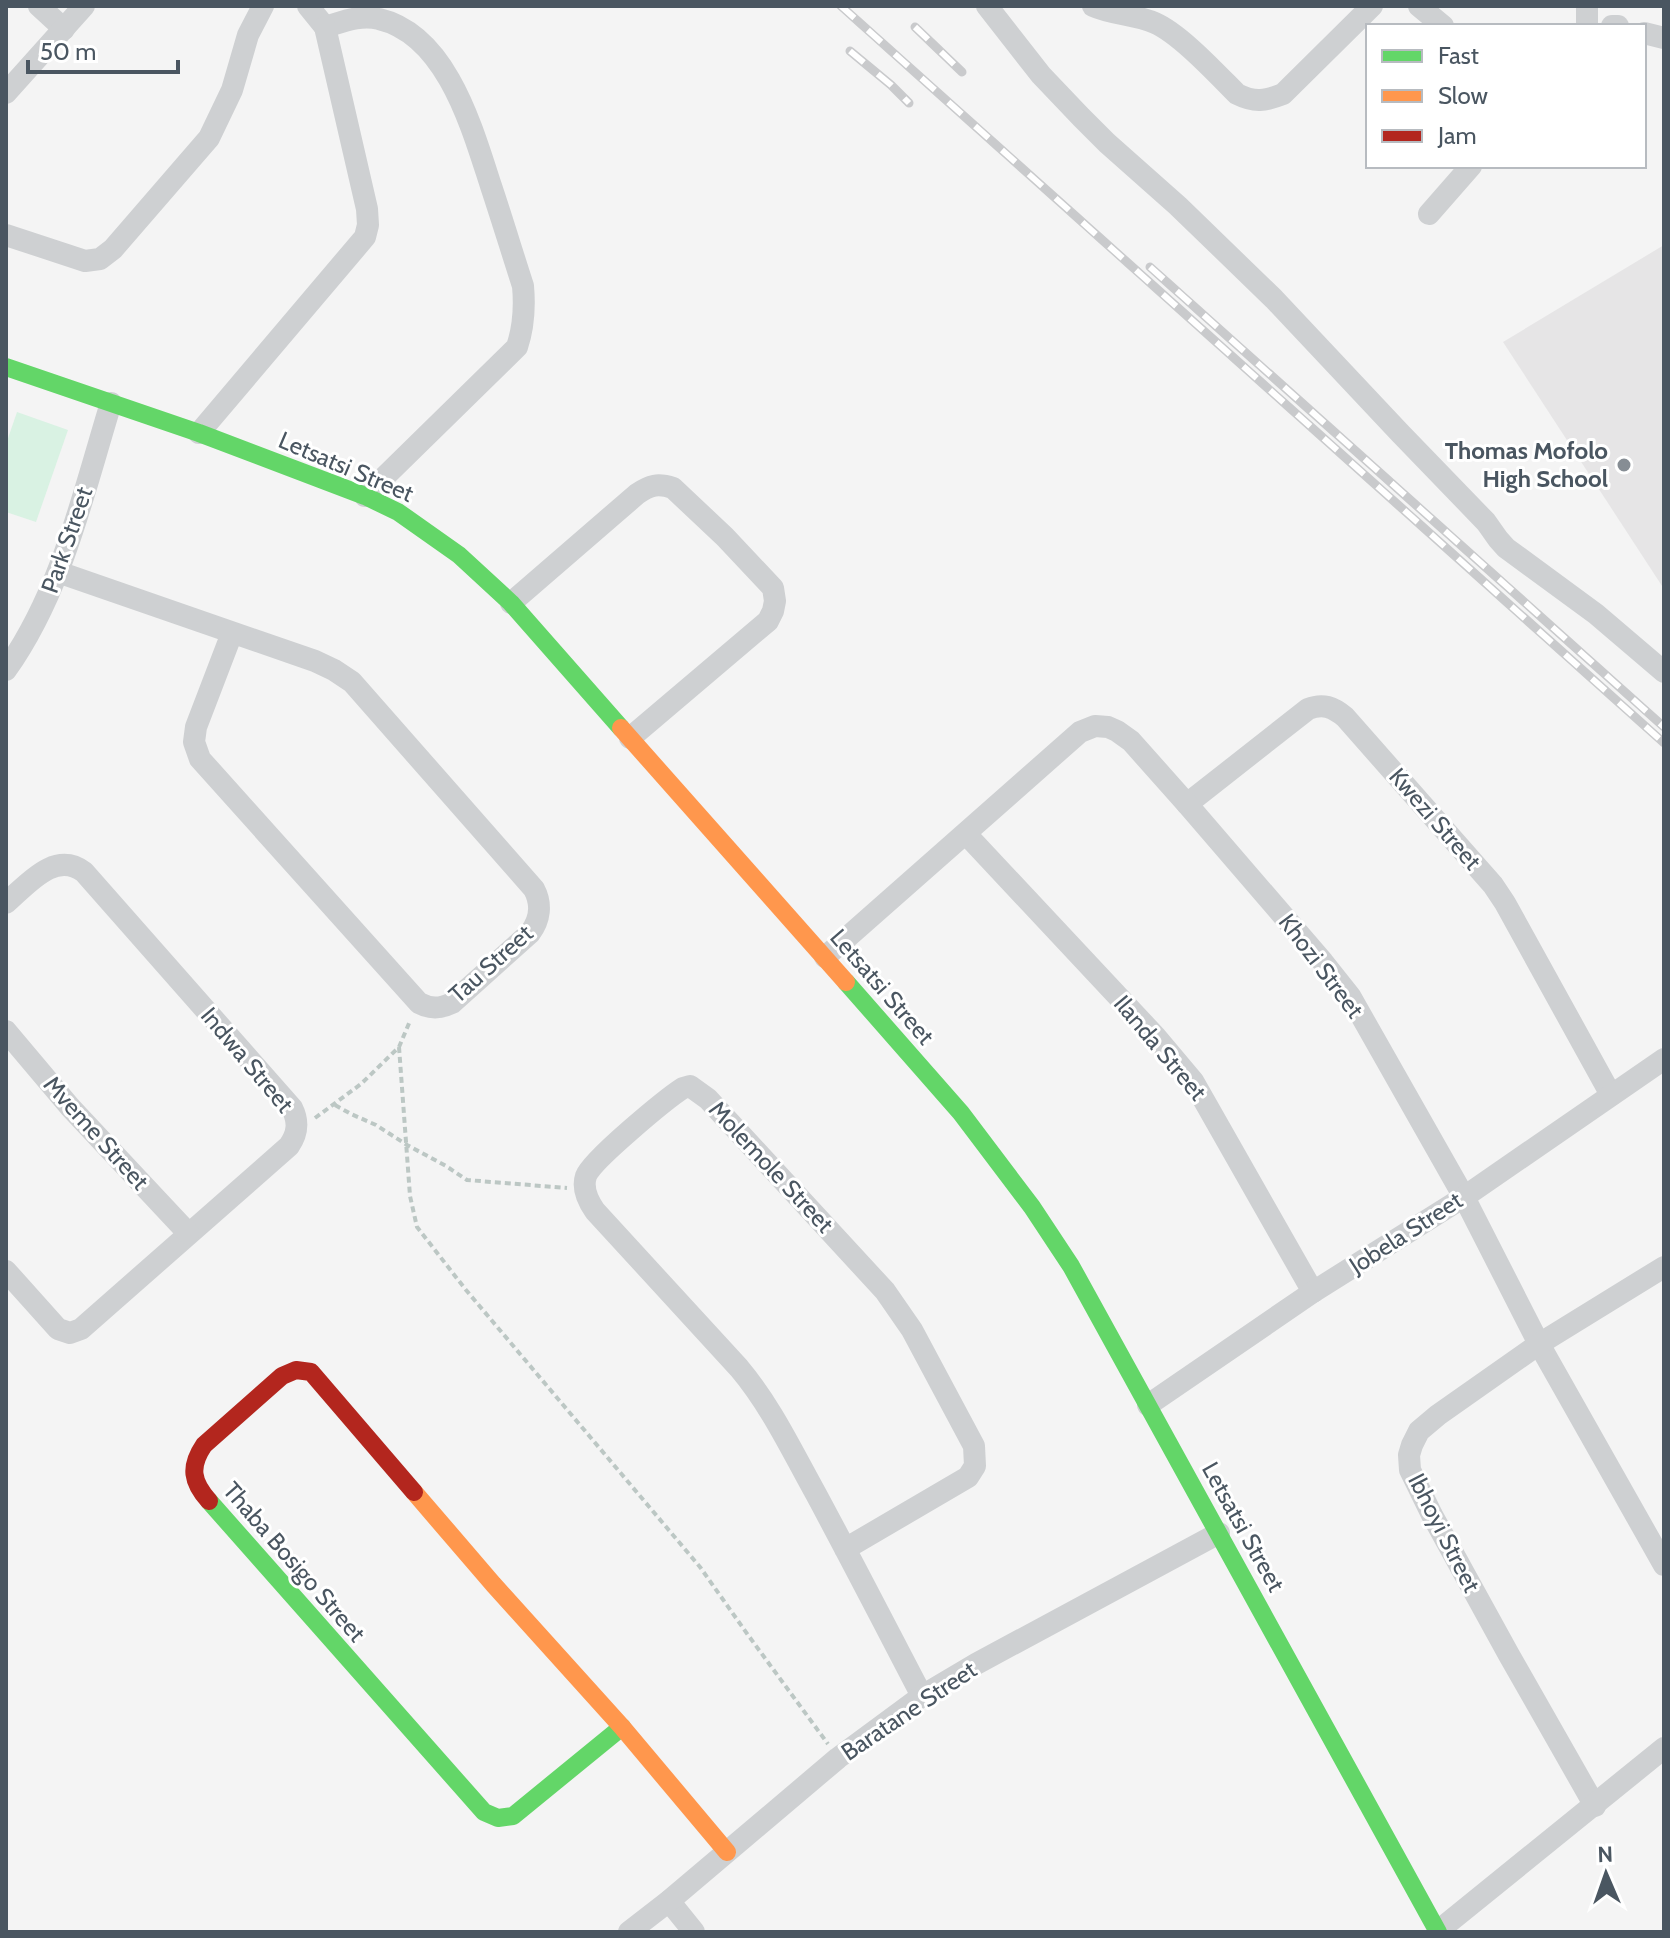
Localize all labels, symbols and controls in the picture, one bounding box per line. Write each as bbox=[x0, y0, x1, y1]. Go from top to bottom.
scale bar bbox=[28, 24, 178, 74]
legend bbox=[1366, 24, 1646, 168]
text: 50 m bbox=[40, 37, 96, 66]
text: Fast bbox=[1438, 41, 1479, 70]
text: Slow bbox=[1438, 81, 1488, 110]
text: Jam bbox=[1437, 121, 1476, 150]
street label: Letsatsi Street bbox=[274, 425, 418, 508]
place label: Thomas Mofolo High School bbox=[1445, 436, 1608, 493]
marker: Thomas Mofolo High School bbox=[1615, 456, 1633, 474]
street label: Park Street bbox=[35, 483, 98, 597]
street label: Kwezi Street bbox=[1383, 762, 1488, 876]
street label: Khozi Street bbox=[1273, 908, 1370, 1024]
street label: Tau Street bbox=[443, 919, 538, 1009]
street label: Letsatsi Street bbox=[824, 923, 940, 1050]
street label: Ilanda Street bbox=[1108, 989, 1213, 1106]
street label: Indwa Street bbox=[195, 1001, 300, 1118]
street label: Mveme Street bbox=[38, 1070, 155, 1196]
street label: Molemole Street bbox=[703, 1095, 840, 1238]
street label: Jobela Street bbox=[1343, 1185, 1468, 1280]
street label: Letsatsi Street bbox=[1196, 1457, 1291, 1597]
street label: Ibhoyi Street bbox=[1402, 1469, 1487, 1597]
street label: Thaba Bosigo Street bbox=[217, 1476, 372, 1647]
street label: Baratane Street bbox=[836, 1655, 982, 1766]
north arrow bbox=[1566, 1834, 1646, 1914]
text: N bbox=[1597, 1841, 1614, 1868]

